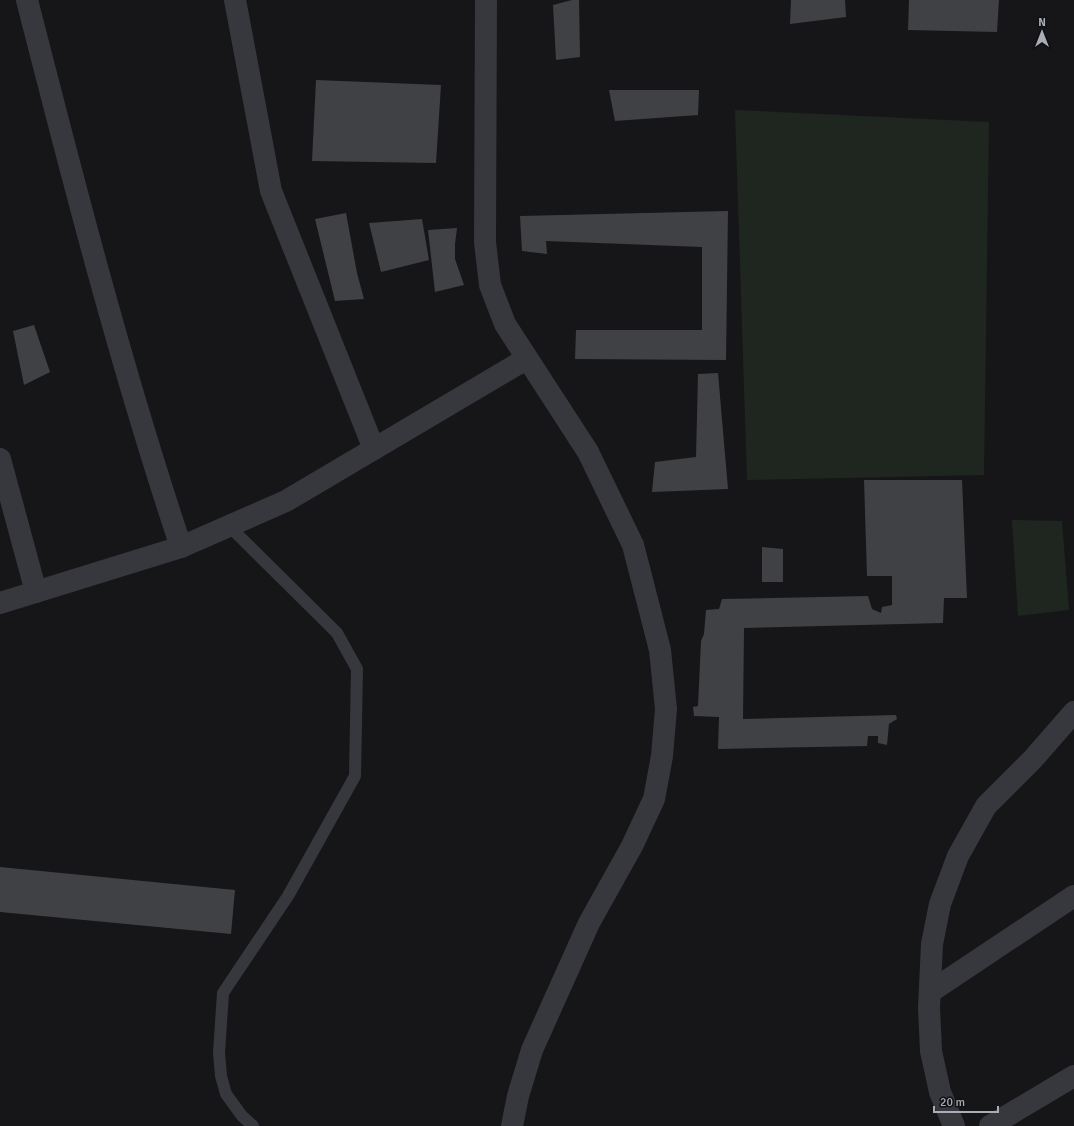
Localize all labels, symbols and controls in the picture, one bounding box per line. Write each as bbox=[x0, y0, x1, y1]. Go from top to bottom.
north arrow bbox=[1022, 12, 1062, 52]
text: N bbox=[1038, 16, 1046, 29]
scale bar bbox=[934, 1088, 998, 1114]
text: 20 m bbox=[940, 1095, 965, 1110]

